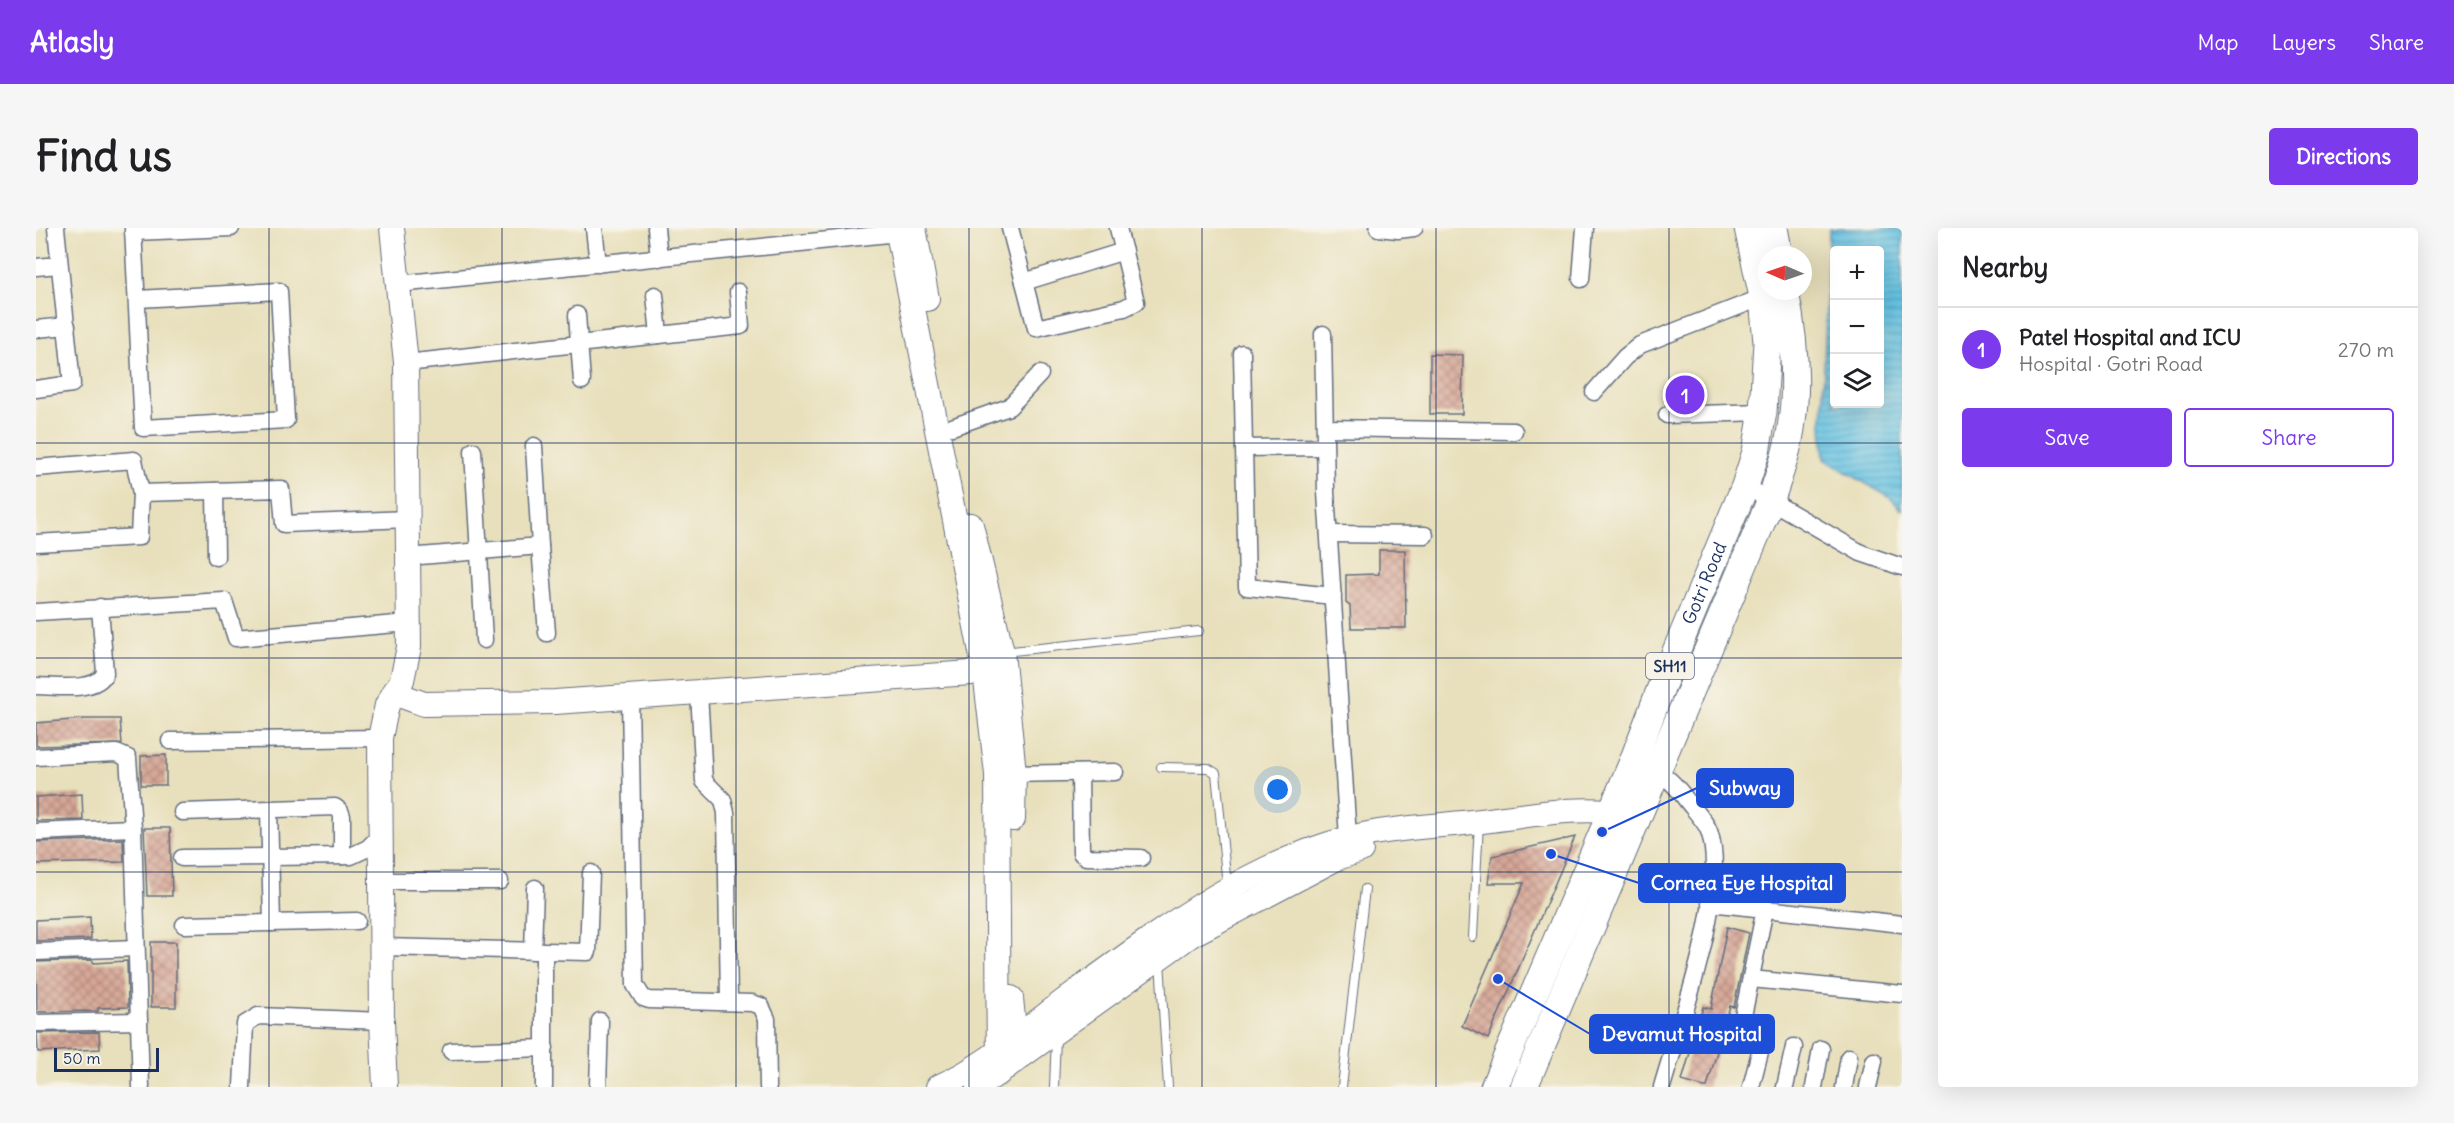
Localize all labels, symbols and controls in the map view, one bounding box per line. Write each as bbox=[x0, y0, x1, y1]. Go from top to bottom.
text: Atlasly bbox=[30, 24, 114, 60]
text: Map bbox=[2198, 29, 2238, 56]
text: Layers bbox=[2271, 29, 2336, 56]
text: Share bbox=[2369, 29, 2424, 56]
button: Directions bbox=[2269, 128, 2418, 185]
text: Find us bbox=[36, 130, 172, 182]
north arrow bbox=[1758, 246, 1812, 300]
map controls bbox=[1830, 246, 1884, 408]
button: + bbox=[1830, 246, 1884, 300]
text: Nearby bbox=[1962, 251, 2048, 284]
button: − bbox=[1830, 300, 1884, 354]
text: Patel Hospital and ICU bbox=[2019, 323, 2241, 351]
text: 1 bbox=[1978, 337, 1985, 362]
text: 270 m bbox=[2338, 337, 2394, 362]
text: Hospital · Gotri Road bbox=[2019, 351, 2203, 376]
button: layers bbox=[1830, 354, 1884, 408]
pin: 1 bbox=[1666, 372, 1704, 418]
button: Save bbox=[1962, 408, 2172, 467]
button: Share bbox=[2184, 408, 2394, 467]
street label: Gotri Road bbox=[1677, 538, 1732, 628]
road number: SH11 bbox=[1646, 653, 1694, 679]
callout: Subway bbox=[1697, 769, 1793, 807]
your location bbox=[1263, 775, 1292, 804]
text: Subway bbox=[1709, 775, 1781, 800]
callout: Cornea Eye Hospital bbox=[1639, 864, 1845, 902]
text: Cornea Eye Hospital bbox=[1651, 870, 1833, 895]
callout: Devamut Hospital bbox=[1590, 1015, 1774, 1053]
text: Devamut Hospital bbox=[1602, 1021, 1762, 1046]
scale bar bbox=[54, 1045, 159, 1072]
text: 50 m bbox=[63, 1048, 101, 1068]

